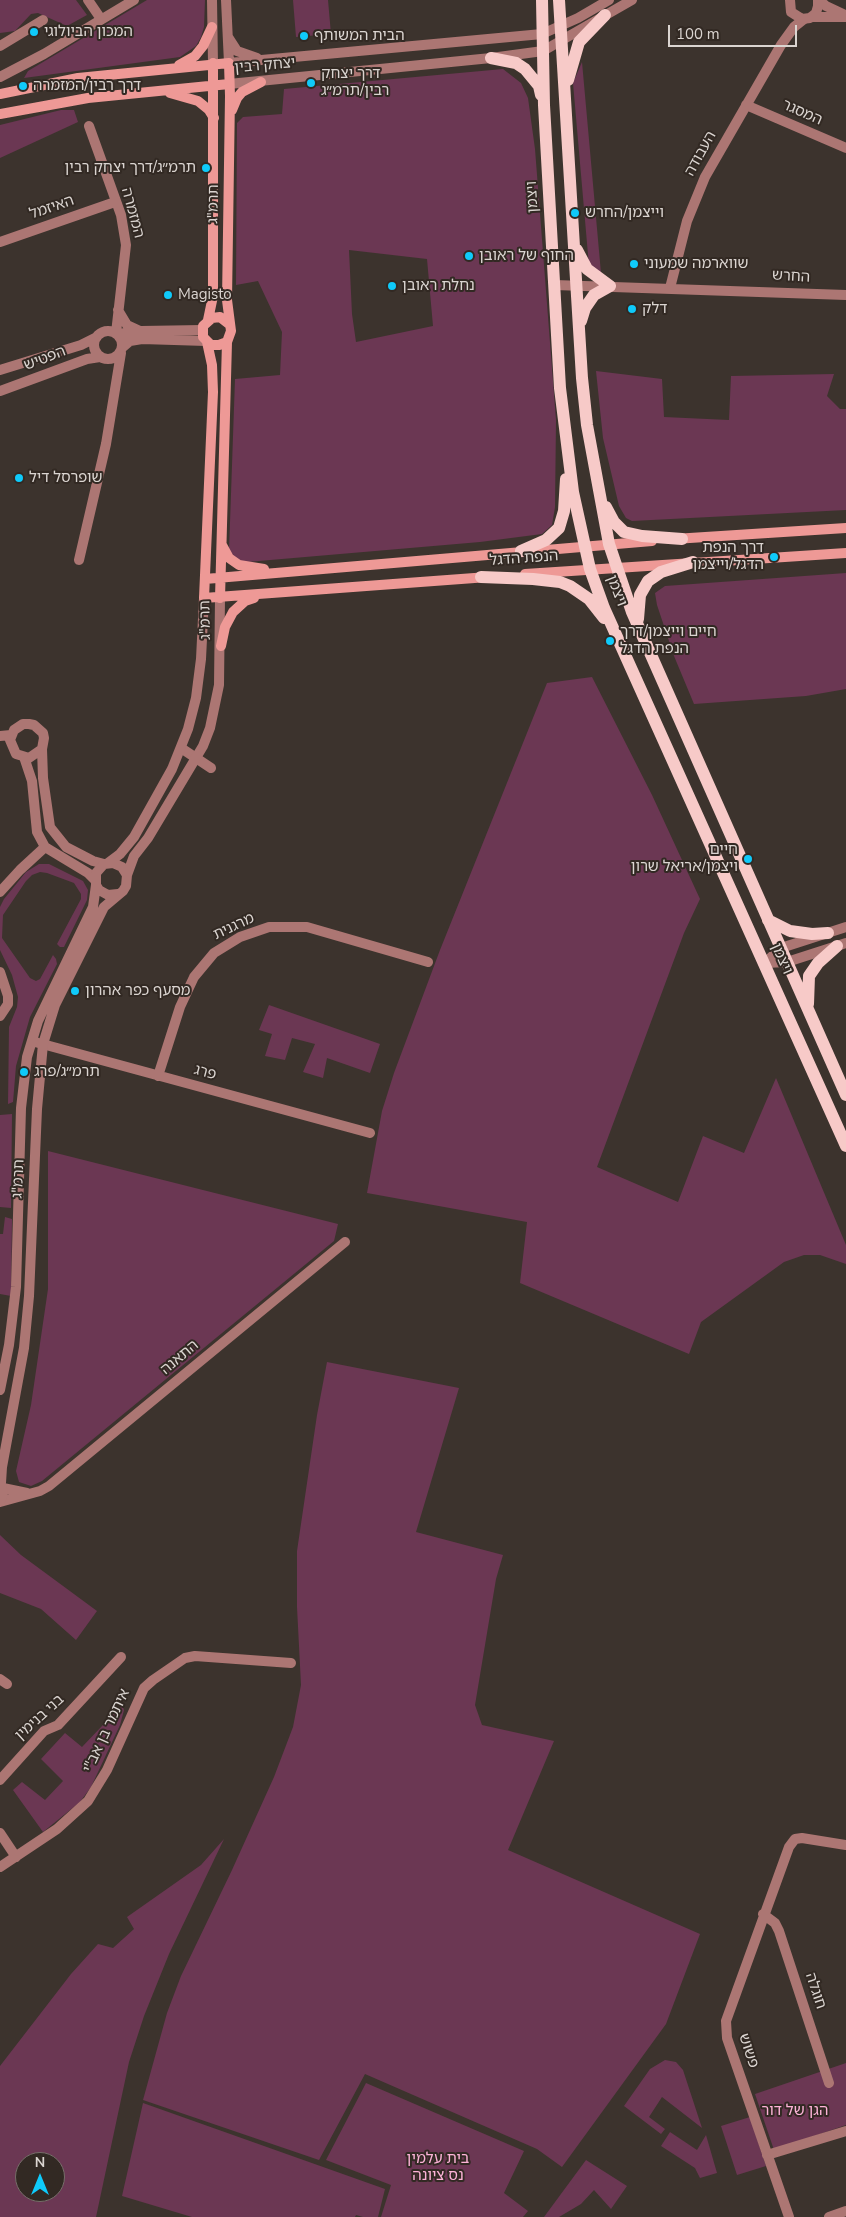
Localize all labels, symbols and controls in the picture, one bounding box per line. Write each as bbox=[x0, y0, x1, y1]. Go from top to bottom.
scale bar bbox=[671, 15, 800, 47]
place label: המכון הביולוגי bbox=[44, 23, 133, 41]
text: 100 m bbox=[676, 24, 720, 44]
marker: המכון הביולוגי bbox=[28, 26, 40, 38]
place label: הבית המשותף bbox=[314, 27, 405, 45]
marker: הבית המשותף bbox=[298, 30, 310, 42]
street label: יצחק רבין bbox=[234, 54, 296, 78]
place label: דרך יצחק רבין/תרמ״ג bbox=[321, 65, 389, 100]
place label: דרך רבין/המזמרה bbox=[33, 77, 141, 95]
marker: דרך יצחק רבין/תרמ״ג bbox=[305, 77, 317, 89]
marker: דרך רבין/המזמרה bbox=[17, 80, 29, 92]
street label: המסגר bbox=[779, 96, 825, 130]
street label: העבודה bbox=[681, 128, 721, 180]
place label: תרמ״ג/דרך יצחק רבין bbox=[64, 159, 196, 177]
marker: תרמ״ג/דרך יצחק רבין bbox=[200, 162, 212, 174]
street label: ויצמן bbox=[523, 180, 543, 214]
street label: תרמ"ג bbox=[205, 184, 223, 224]
street label: המזמרה bbox=[117, 186, 147, 240]
street label: האיזמל bbox=[27, 192, 77, 224]
place label: וייצמן/החרש bbox=[585, 204, 664, 222]
marker: וייצמן/החרש bbox=[569, 207, 581, 219]
place label: החוף של ראובן bbox=[479, 247, 574, 265]
marker: החוף של ראובן bbox=[463, 250, 475, 262]
place label: שווארמה שמעוני bbox=[644, 255, 749, 273]
marker: שווארמה שמעוני bbox=[628, 258, 640, 270]
street label: החרש bbox=[771, 267, 811, 287]
place label: נחלת ראובן bbox=[402, 277, 475, 295]
marker: נחלת ראובן bbox=[386, 280, 398, 292]
place label: Magisto bbox=[178, 286, 232, 304]
marker: Magisto bbox=[162, 289, 174, 301]
place label: דלק bbox=[642, 300, 667, 318]
marker: דלק bbox=[626, 303, 638, 315]
street label: הפטיש bbox=[22, 343, 68, 375]
place label: שופרסל דיל bbox=[29, 469, 103, 487]
marker: שופרסל דיל bbox=[13, 472, 25, 484]
place label: דרך הנפת הדגל/וייצמן bbox=[692, 539, 764, 574]
street label: הנפת הדגל bbox=[489, 548, 559, 570]
marker: דרך הנפת הדגל/וייצמן bbox=[768, 551, 780, 563]
street label: ויצמן bbox=[602, 573, 630, 609]
street label: תרמ"ג bbox=[197, 600, 215, 640]
place label: חיים וייצמן/דרך הנפת הדגל bbox=[620, 623, 717, 658]
marker: חיים וייצמן/דרך הנפת הדגל bbox=[604, 635, 616, 647]
place label: חיים ויצמן/אריאל שרון bbox=[631, 841, 738, 876]
marker: חיים ויצמן/אריאל שרון bbox=[742, 853, 754, 865]
street label: מרגנית bbox=[211, 910, 257, 944]
street label: ויצמן bbox=[766, 941, 796, 977]
place label: מסעף כפר אהרון bbox=[85, 982, 190, 1000]
marker: מסעף כפר אהרון bbox=[69, 985, 81, 997]
street label: פרג bbox=[192, 1061, 218, 1085]
place label: תרמ״ג/פרג bbox=[34, 1063, 100, 1081]
marker: תרמ״ג/פרג bbox=[18, 1066, 30, 1078]
street label: תרמ"ג bbox=[9, 1159, 29, 1199]
street label: התאנה bbox=[157, 1337, 203, 1379]
street label: איתמר בן אב"י bbox=[80, 1686, 134, 1776]
street label: בני בנימין bbox=[12, 1691, 68, 1745]
street label: חוגלה bbox=[801, 1971, 829, 2011]
street label: פשוש bbox=[734, 2031, 762, 2071]
park label: הגן של דור bbox=[762, 2102, 828, 2120]
park label: בית עלמין נס ציונה bbox=[407, 2150, 469, 2185]
north arrow bbox=[15, 2152, 65, 2202]
text: N bbox=[35, 2153, 45, 2172]

